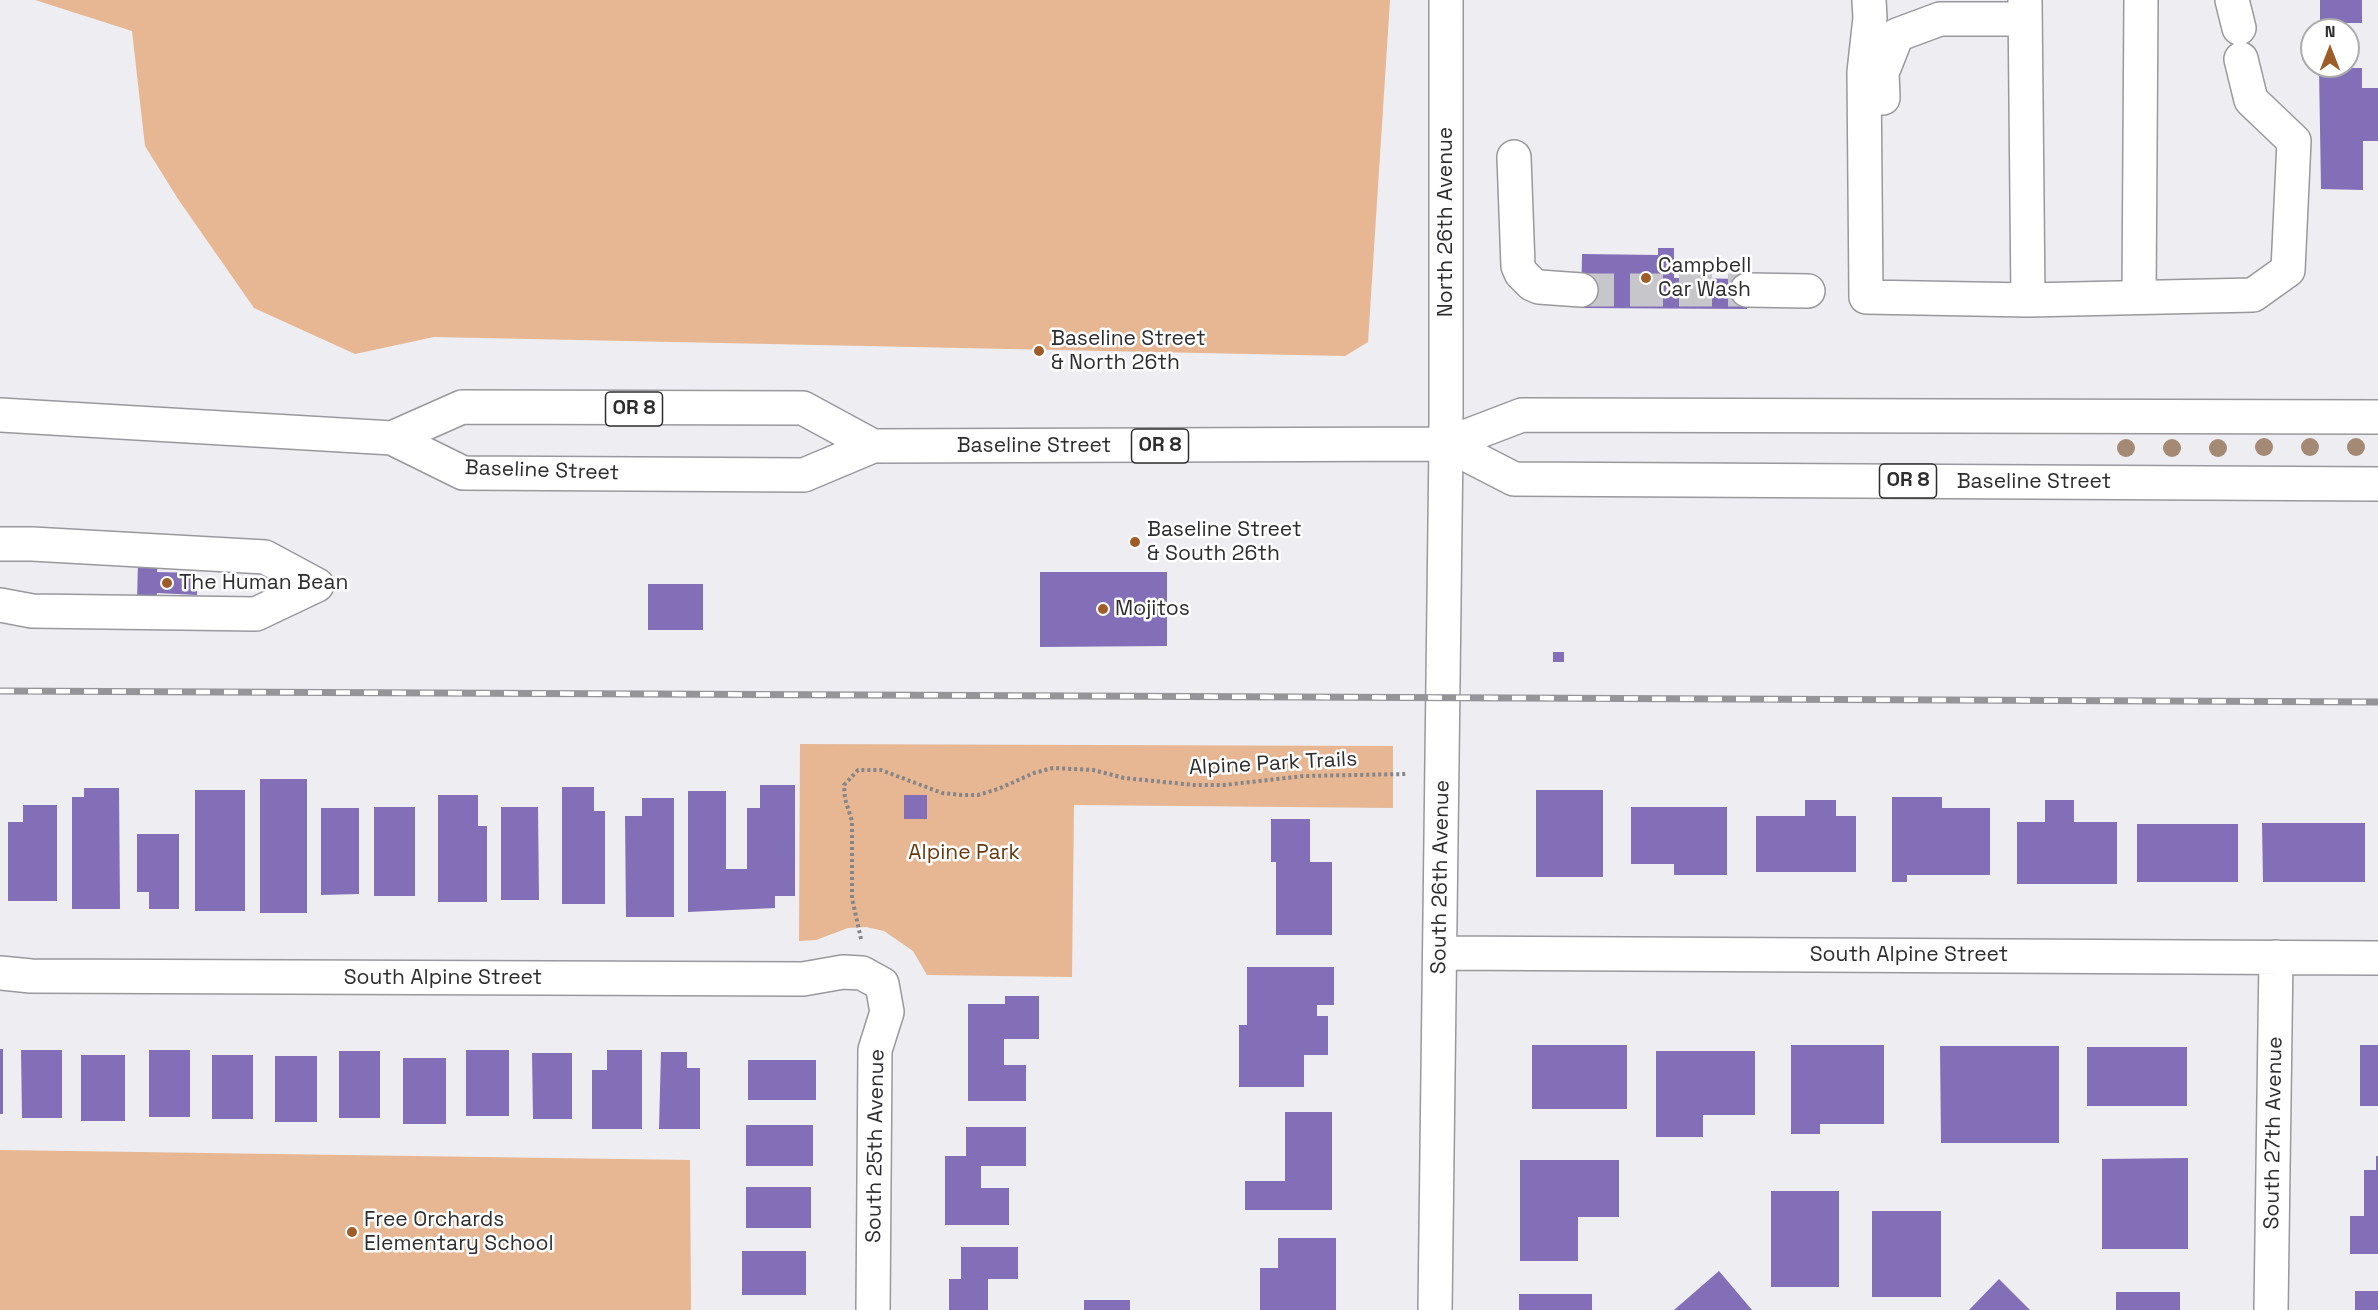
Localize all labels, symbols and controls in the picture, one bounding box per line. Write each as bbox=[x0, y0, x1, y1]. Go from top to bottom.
north arrow bbox=[2300, 18, 2360, 78]
text: N bbox=[2325, 21, 2335, 42]
street label: North 26th Avenue bbox=[1433, 127, 1459, 317]
place label: Campbell Car Wash bbox=[1658, 253, 1751, 303]
marker: Campbell Car Wash bbox=[1639, 271, 1653, 285]
place label: Baseline Street & North 26th bbox=[1051, 326, 1206, 376]
marker: Baseline Street & North 26th bbox=[1032, 344, 1046, 358]
road number: OR 8 bbox=[606, 392, 662, 426]
road number: OR 8 bbox=[1132, 429, 1188, 463]
street label: Baseline Street bbox=[957, 433, 1111, 459]
street label: Baseline Street bbox=[464, 456, 620, 486]
road number: OR 8 bbox=[1880, 464, 1936, 498]
street label: Baseline Street bbox=[1957, 469, 2111, 495]
place label: Baseline Street & South 26th bbox=[1147, 517, 1302, 567]
marker: Baseline Street & South 26th bbox=[1128, 535, 1142, 549]
place label: The Human Bean bbox=[179, 570, 348, 596]
marker: The Human Bean bbox=[160, 576, 174, 590]
place label: Mojitos bbox=[1115, 596, 1190, 622]
marker: Mojitos bbox=[1096, 602, 1110, 616]
street label: Alpine Park Trails bbox=[1188, 747, 1358, 781]
street label: South 26th Avenue bbox=[1427, 780, 1455, 974]
park label: Alpine Park bbox=[908, 840, 1020, 866]
street label: South Alpine Street bbox=[1810, 942, 2008, 968]
street label: South Alpine Street bbox=[344, 965, 542, 991]
street label: South 27th Avenue bbox=[2260, 1036, 2288, 1230]
street label: South 25th Avenue bbox=[862, 1049, 890, 1243]
place label: Free Orchards Elementary School bbox=[364, 1207, 554, 1257]
marker: Free Orchards Elementary School bbox=[345, 1225, 359, 1239]

